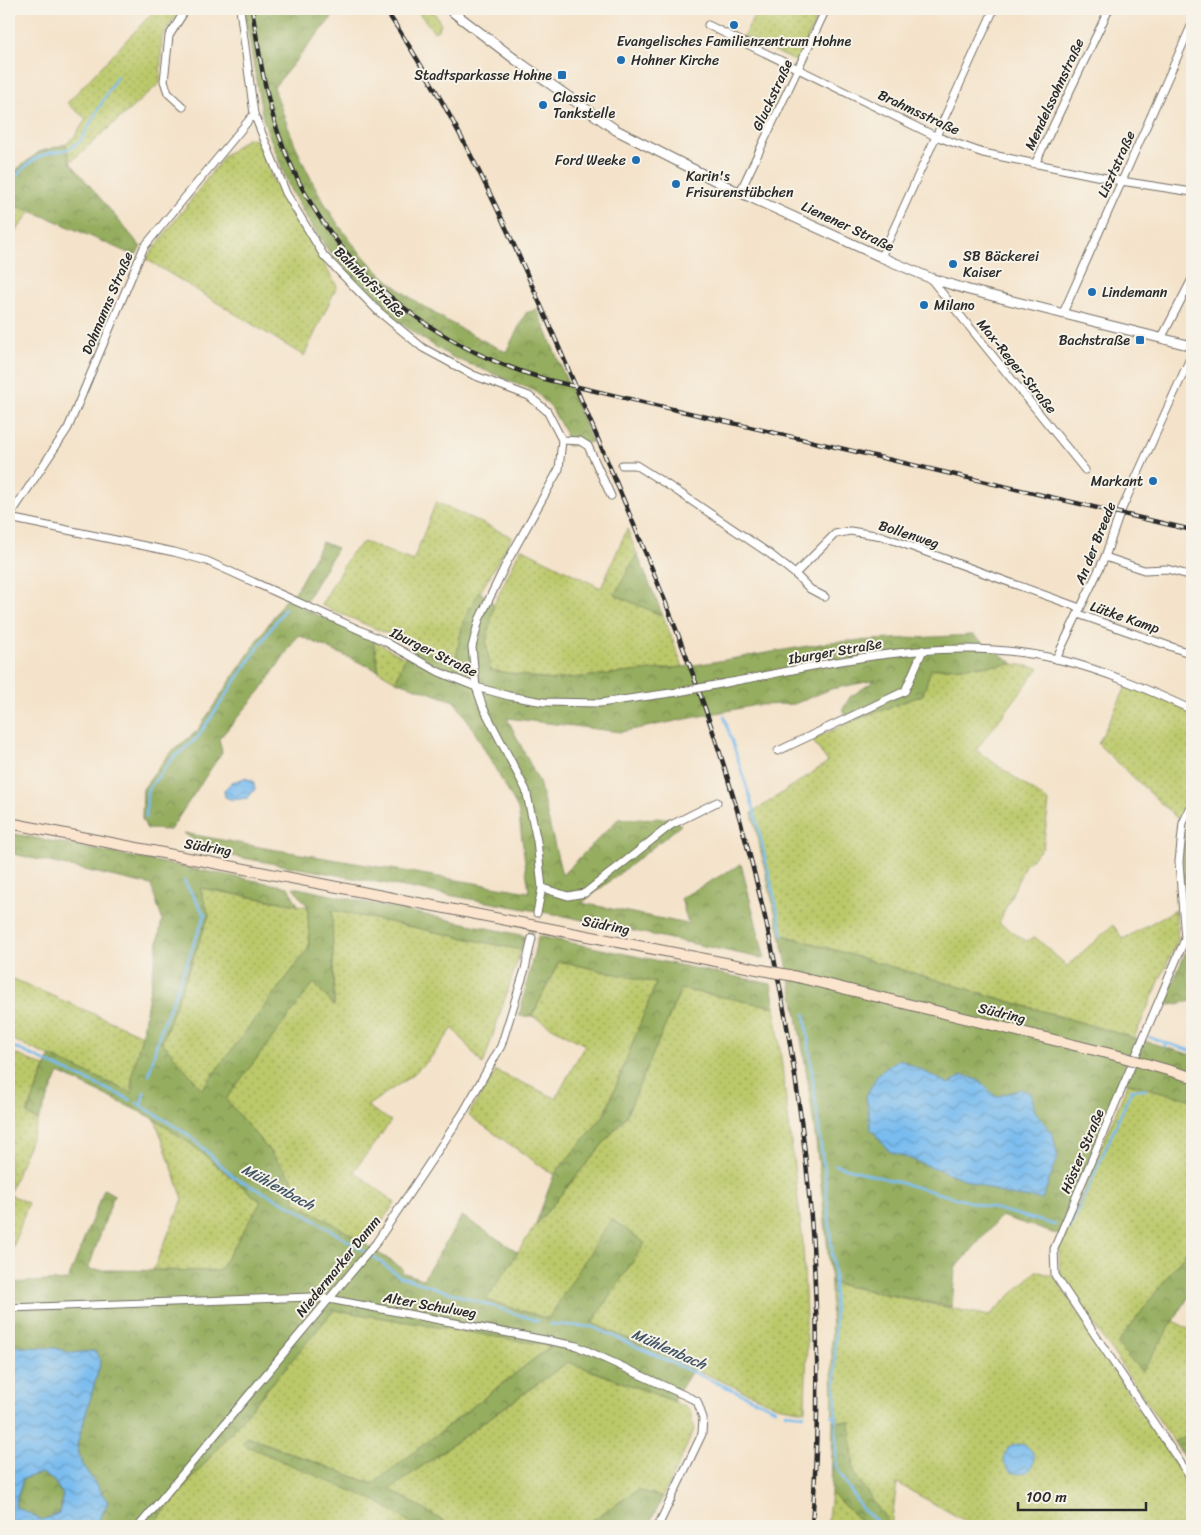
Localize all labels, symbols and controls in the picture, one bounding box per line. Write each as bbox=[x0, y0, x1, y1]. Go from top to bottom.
marker: Evangelisches Familienzentrum Hohne bbox=[728, 19, 740, 31]
place label: Evangelisches Familienzentrum Hohne bbox=[617, 29, 851, 54]
street label: Mendelssohnstraße bbox=[1018, 34, 1091, 154]
place label: Hohner Kirche bbox=[631, 48, 719, 73]
marker: Hohner Kirche bbox=[615, 54, 627, 66]
street label: Gluckstraße bbox=[745, 55, 800, 135]
place label: Stadtsparkasse Hohne bbox=[414, 63, 552, 88]
marker: Stadtsparkasse Hohne bbox=[556, 69, 568, 81]
street label: Brahmsstraße bbox=[874, 83, 964, 142]
place label: Classic Tankstelle bbox=[553, 85, 616, 126]
marker: Classic Tankstelle bbox=[537, 99, 549, 111]
street label: Lisztstraße bbox=[1091, 127, 1142, 202]
place label: Ford Weeke bbox=[555, 148, 626, 173]
marker: Ford Weeke bbox=[630, 154, 642, 166]
place label: Karin's Frisurenstübchen bbox=[686, 164, 794, 205]
marker: Karin's Frisurenstübchen bbox=[670, 178, 682, 190]
street label: Lienener Straße bbox=[797, 194, 899, 259]
street label: Bahnhofstraße bbox=[328, 241, 411, 324]
place label: SB Bäckerei Kaiser bbox=[963, 244, 1040, 285]
street label: Dohmanns Straße bbox=[74, 248, 140, 359]
marker: SB Bäckerei Kaiser bbox=[947, 258, 959, 270]
place label: Lindemann bbox=[1102, 280, 1168, 305]
marker: Lindemann bbox=[1086, 286, 1098, 298]
place label: Milano bbox=[934, 293, 975, 318]
marker: Milano bbox=[918, 299, 930, 311]
street label: Max-Reger-Straße bbox=[970, 313, 1063, 420]
place label: Bachstraße bbox=[1059, 328, 1130, 353]
marker: Bachstraße bbox=[1134, 334, 1146, 346]
place label: Markant bbox=[1091, 469, 1143, 494]
marker: Markant bbox=[1147, 475, 1159, 487]
street label: An der Breede bbox=[1067, 498, 1123, 589]
street label: Bollenweg bbox=[875, 513, 942, 556]
street label: Lütke Kamp bbox=[1087, 594, 1164, 641]
street label: Iburger Straße bbox=[385, 620, 482, 684]
street label: Iburger Straße bbox=[785, 631, 884, 672]
street label: Südring bbox=[182, 831, 234, 864]
street label: Südring bbox=[580, 909, 632, 942]
street label: Südring bbox=[976, 996, 1028, 1031]
street label: Höster Straße bbox=[1053, 1105, 1112, 1198]
water label: Mühlenbach bbox=[237, 1156, 320, 1218]
street label: Niedermarker Damm bbox=[289, 1210, 388, 1323]
street label: Alter Schulweg bbox=[380, 1285, 478, 1326]
water label: Mühlenbach bbox=[627, 1321, 712, 1377]
scale bar bbox=[1018, 1480, 1146, 1512]
text: 100 m bbox=[1026, 1484, 1067, 1510]

